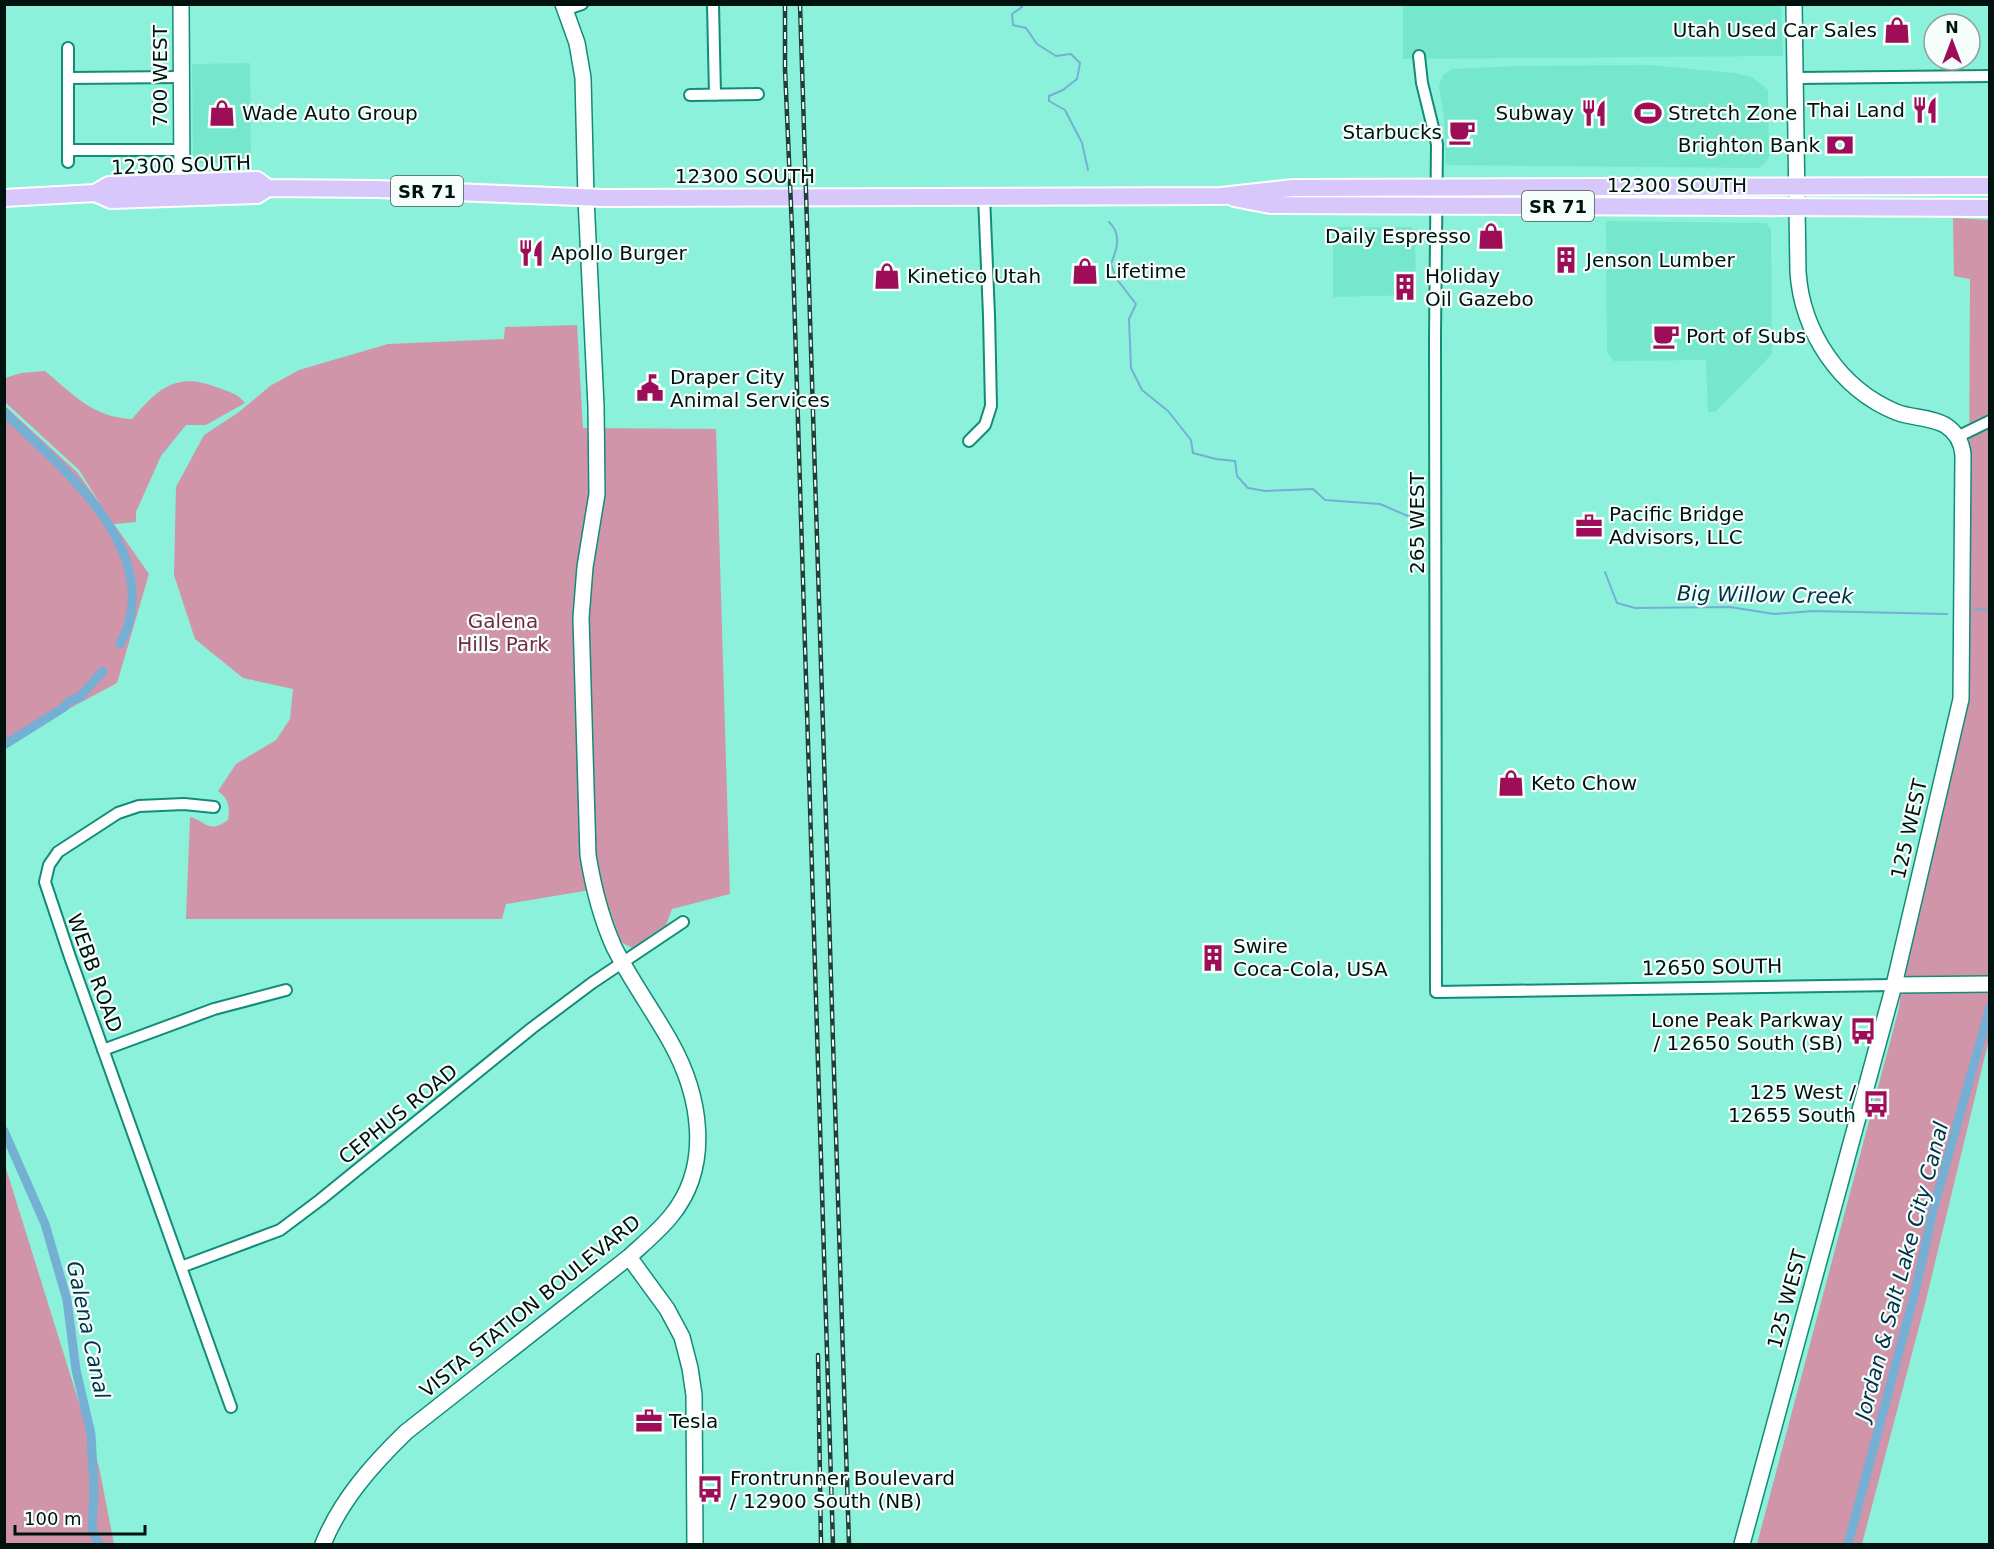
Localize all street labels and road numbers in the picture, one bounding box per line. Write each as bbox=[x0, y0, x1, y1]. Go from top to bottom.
street label: 700 WEST bbox=[148, 24, 172, 127]
street label: 12300 SOUTH bbox=[110, 151, 252, 179]
street label: 12300 SOUTH bbox=[675, 164, 815, 188]
street label: 12300 SOUTH bbox=[1607, 173, 1747, 197]
road number: SR 71 bbox=[391, 176, 463, 206]
road number: SR 71 bbox=[1522, 191, 1594, 221]
street label: 265 WEST bbox=[1405, 471, 1429, 574]
street label: 125 WEST bbox=[1886, 776, 1932, 881]
street label: WEBB ROAD bbox=[62, 910, 128, 1036]
street label: 12650 SOUTH bbox=[1642, 954, 1782, 980]
street label: CEPHUS ROAD bbox=[334, 1059, 462, 1169]
street label: VISTA STATION BOULEVARD bbox=[415, 1210, 645, 1402]
street label: 125 WEST bbox=[1762, 1246, 1812, 1351]

